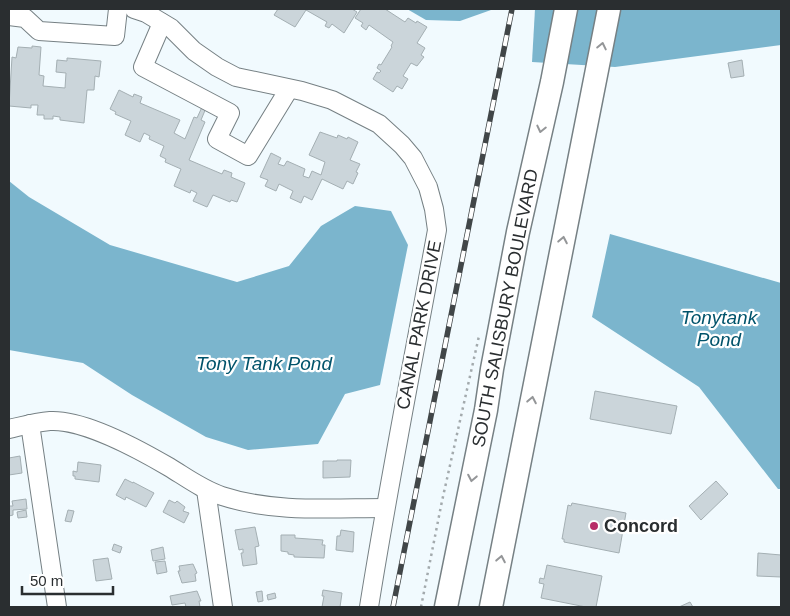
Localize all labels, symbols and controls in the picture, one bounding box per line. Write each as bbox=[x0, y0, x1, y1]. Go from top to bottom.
one-way arrow bbox=[596, 41, 606, 50]
one-way arrow bbox=[536, 125, 547, 134]
street label: SOUTH SALISBURY BOULEVARD bbox=[468, 167, 542, 449]
one-way arrow bbox=[557, 236, 568, 245]
street label: CANAL PARK DRIVE bbox=[393, 239, 445, 411]
water label: Tonytank Pond bbox=[681, 307, 759, 350]
water label: Tony Tank Pond bbox=[196, 353, 333, 374]
one-way arrow bbox=[526, 396, 536, 404]
one-way arrow bbox=[467, 473, 478, 482]
place label: Concord bbox=[604, 516, 678, 536]
marker: Concord bbox=[588, 520, 600, 532]
one-way arrow bbox=[495, 555, 505, 564]
scale bar bbox=[22, 564, 114, 596]
text: 50 m bbox=[30, 572, 63, 589]

